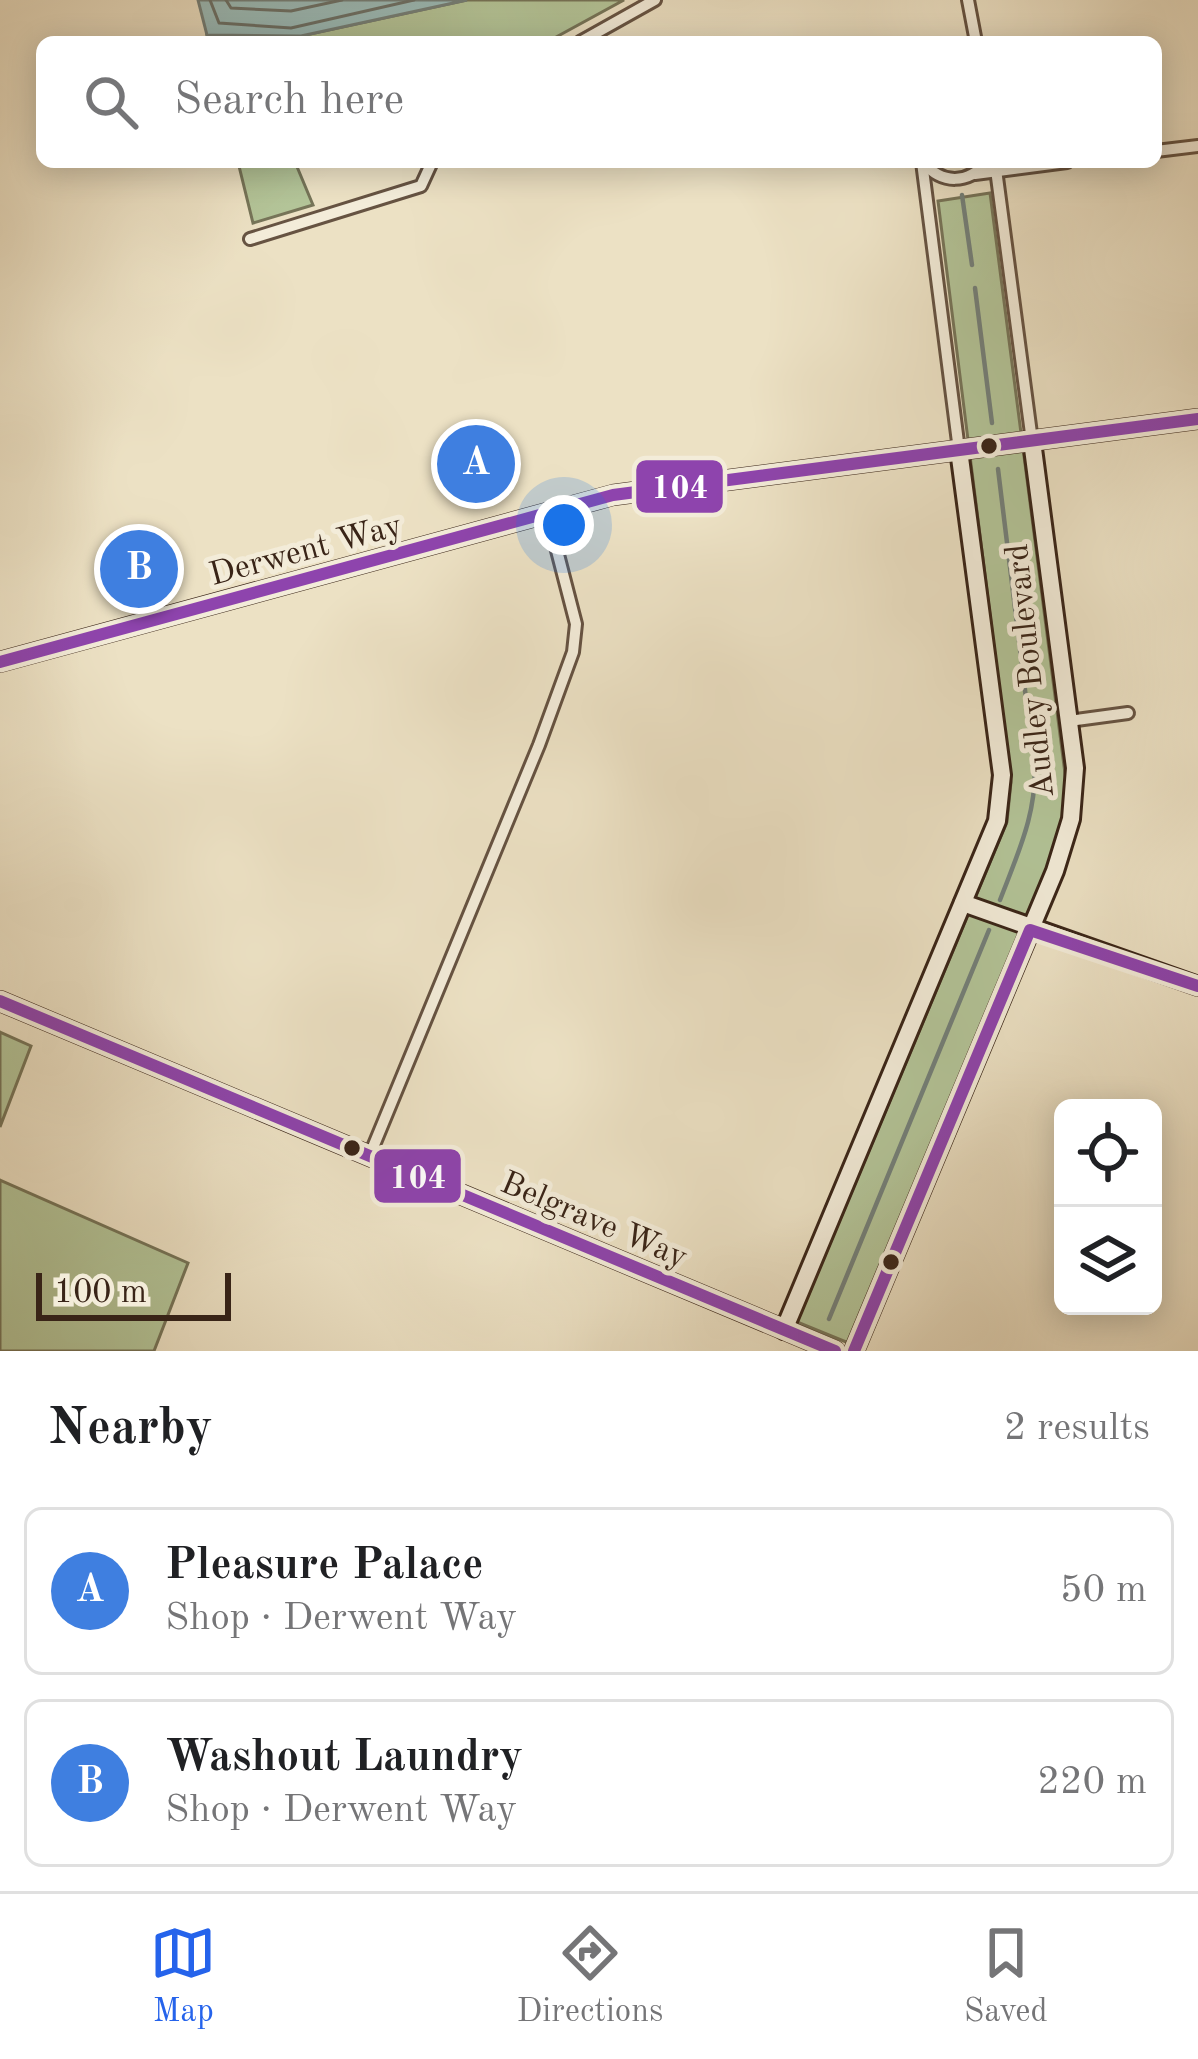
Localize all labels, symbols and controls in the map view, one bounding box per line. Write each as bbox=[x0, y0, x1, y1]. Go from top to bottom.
search box bbox=[36, 36, 1162, 168]
icon: search bbox=[78, 69, 144, 135]
text: Search here bbox=[174, 79, 404, 124]
pin: A bbox=[437, 419, 515, 509]
unlabelled marker bbox=[978, 435, 1000, 457]
line badge: 104 bbox=[634, 458, 725, 515]
text: 104 bbox=[651, 473, 709, 506]
your location bbox=[534, 495, 594, 555]
street label: Derwent Way bbox=[206, 510, 406, 593]
pin: B bbox=[100, 524, 178, 614]
street label: Audley Boulevard bbox=[1002, 542, 1061, 799]
map controls bbox=[1054, 1099, 1162, 1315]
button: locate bbox=[1054, 1099, 1162, 1207]
unlabelled marker bbox=[341, 1137, 363, 1159]
line badge: 104 bbox=[372, 1147, 463, 1205]
text: 104 bbox=[389, 1163, 447, 1196]
street label: Belgrave Way bbox=[495, 1167, 692, 1275]
button: layers bbox=[1054, 1207, 1162, 1315]
unlabelled marker bbox=[880, 1251, 902, 1273]
scale bar bbox=[36, 1267, 231, 1320]
text: 100 m bbox=[54, 1277, 147, 1310]
text: Nearby bbox=[48, 1404, 213, 1455]
text: 2 results bbox=[1004, 1409, 1150, 1448]
text: Pleasure Palace bbox=[165, 1544, 484, 1589]
text: A bbox=[75, 1571, 105, 1610]
text: 50 m bbox=[1060, 1571, 1147, 1610]
text: Shop · Derwent Way bbox=[165, 1599, 517, 1638]
text: Washout Laundry bbox=[165, 1736, 523, 1781]
text: B bbox=[76, 1763, 104, 1802]
text: 220 m bbox=[1037, 1763, 1147, 1802]
text: Shop · Derwent Way bbox=[165, 1791, 517, 1830]
tab: Map bbox=[150, 1920, 216, 2033]
tab: Directions bbox=[517, 1920, 663, 2033]
tab: Saved bbox=[964, 1920, 1048, 2033]

